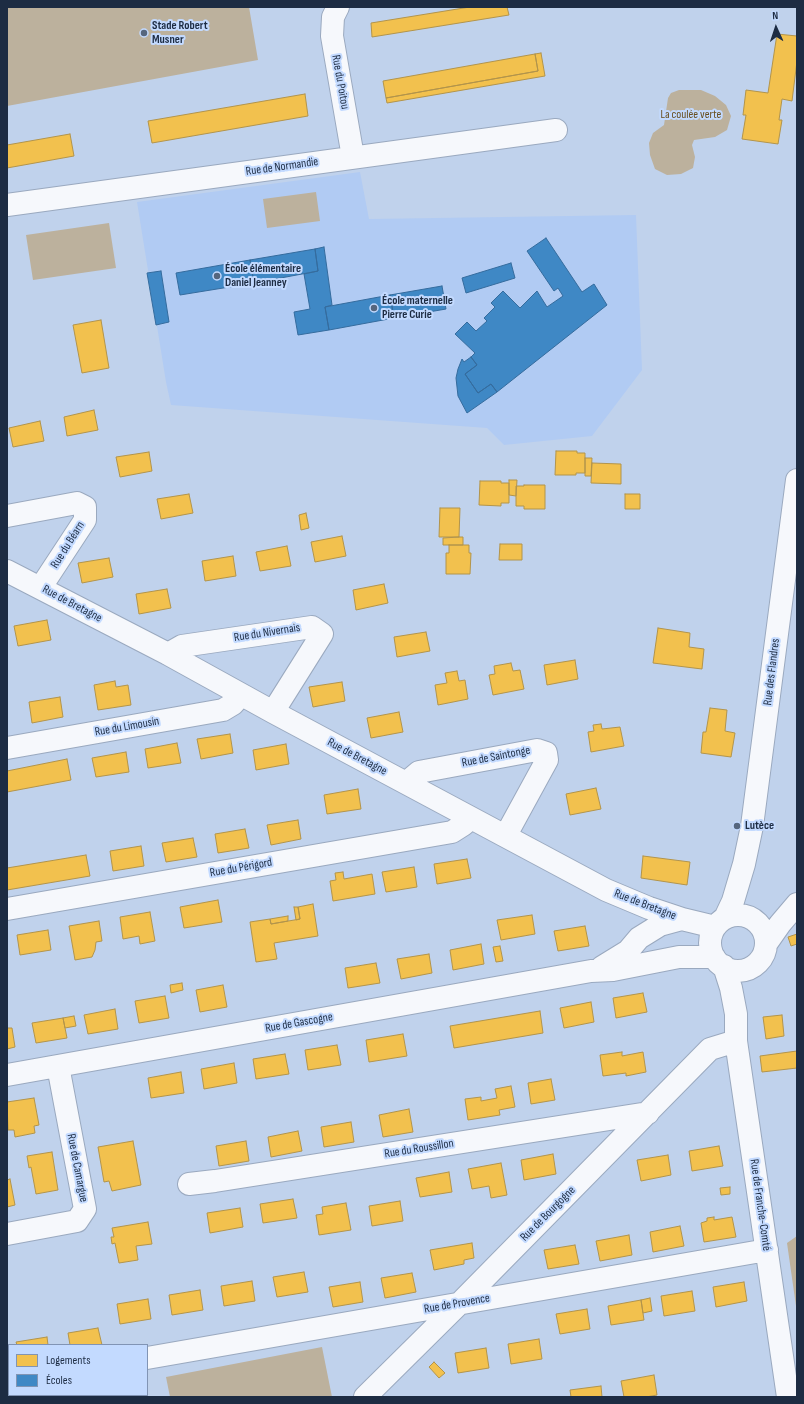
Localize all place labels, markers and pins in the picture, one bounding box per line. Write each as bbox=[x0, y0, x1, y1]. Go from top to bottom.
place label: Stade Robert Musner bbox=[152, 19, 208, 47]
marker: Stade Robert Musner bbox=[139, 28, 149, 38]
place label: École élémentaire Daniel Jeanney bbox=[225, 262, 301, 290]
marker: École élémentaire Daniel Jeanney bbox=[212, 271, 222, 281]
place label: École maternelle Pierre Curie bbox=[382, 294, 453, 322]
marker: École maternelle Pierre Curie bbox=[369, 303, 379, 313]
place label: Lutèce bbox=[745, 819, 774, 833]
marker: Lutèce bbox=[732, 821, 742, 831]

